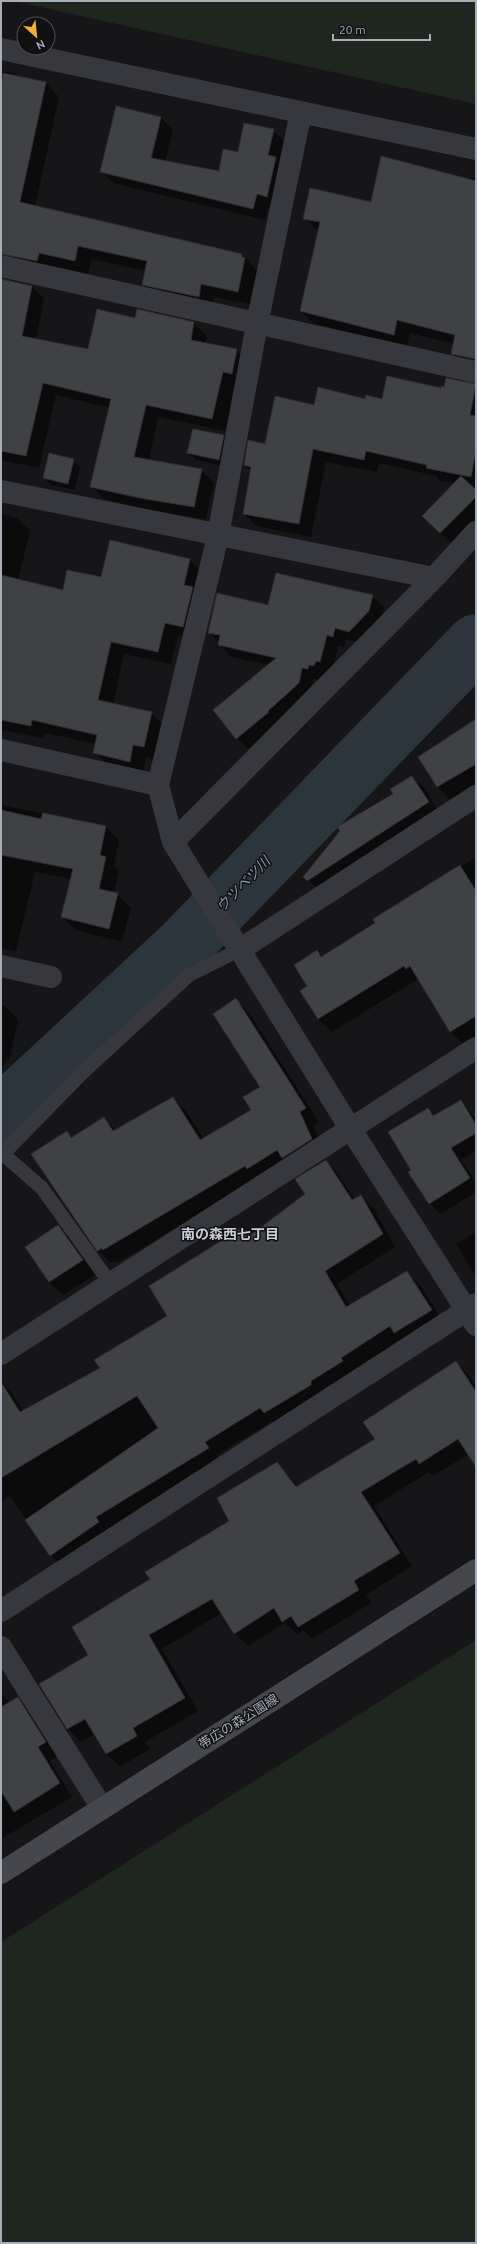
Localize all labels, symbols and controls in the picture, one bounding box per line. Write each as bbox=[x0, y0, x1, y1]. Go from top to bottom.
north arrow bbox=[16, 16, 56, 56]
scale bar bbox=[333, 16, 430, 42]
text: 20 m bbox=[339, 23, 366, 36]
text: N bbox=[34, 38, 47, 52]
water label: ウツベツ川 bbox=[213, 852, 274, 915]
district label: 南の森西七丁目 bbox=[181, 1226, 279, 1242]
street label: 帯広の森公園線 bbox=[196, 1691, 280, 1751]

